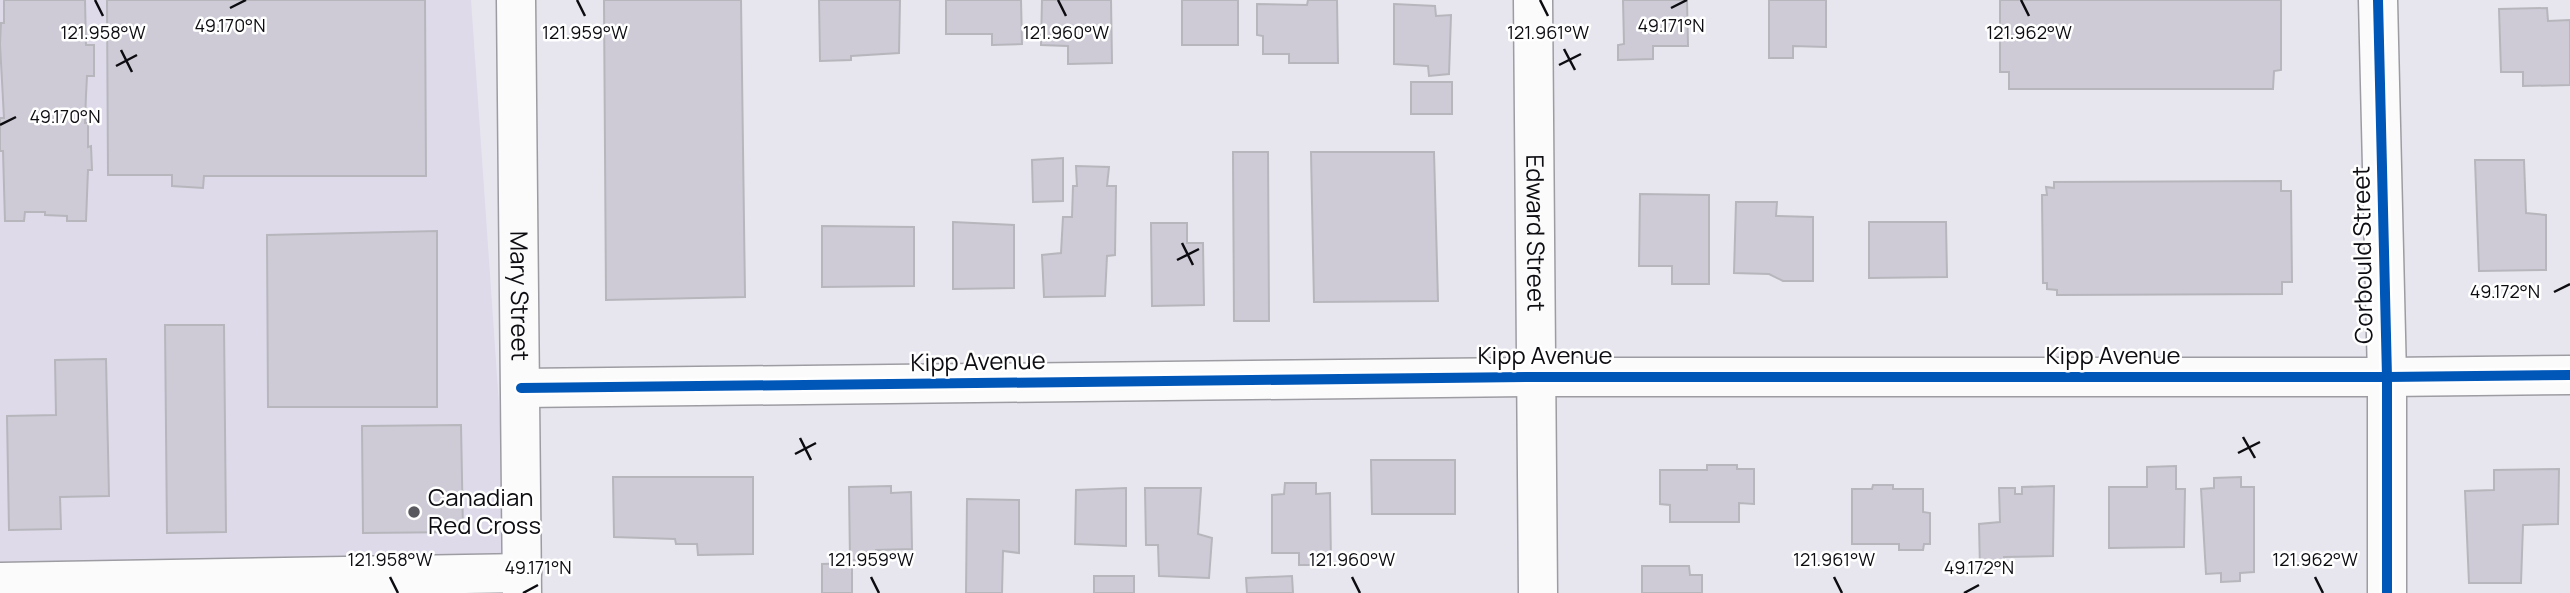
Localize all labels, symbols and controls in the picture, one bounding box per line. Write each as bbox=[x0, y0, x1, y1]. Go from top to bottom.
text: 49.170°N bbox=[194, 13, 266, 37]
text: 49.171°N bbox=[1637, 13, 1705, 37]
text: 121.958°W bbox=[60, 20, 146, 44]
text: 121.959°W bbox=[542, 20, 628, 44]
text: 121.960°W bbox=[1023, 20, 1109, 44]
text: 121.961°W bbox=[1507, 20, 1589, 44]
text: 121.962°W bbox=[1986, 20, 2072, 44]
text: 49.170°N bbox=[29, 104, 101, 128]
street label: Edward Street bbox=[1519, 154, 1554, 312]
street label: Corbould Street bbox=[2343, 166, 2380, 344]
street label: Mary Street bbox=[503, 231, 538, 361]
text: 49.172°N bbox=[2470, 279, 2540, 303]
street label: Kipp Avenue bbox=[1477, 338, 1613, 371]
street label: Kipp Avenue bbox=[2045, 338, 2181, 371]
street label: Kipp Avenue bbox=[910, 343, 1046, 378]
place label: Canadian Red Cross bbox=[428, 480, 541, 541]
marker: Canadian Red Cross bbox=[406, 504, 422, 520]
text: 121.958°W bbox=[347, 547, 433, 571]
text: 121.959°W bbox=[828, 547, 914, 571]
text: 121.960°W bbox=[1309, 547, 1395, 571]
text: 121.961°W bbox=[1793, 547, 1875, 571]
text: 121.962°W bbox=[2272, 547, 2358, 571]
text: 49.171°N bbox=[504, 555, 572, 579]
text: 49.172°N bbox=[1944, 555, 2014, 579]

